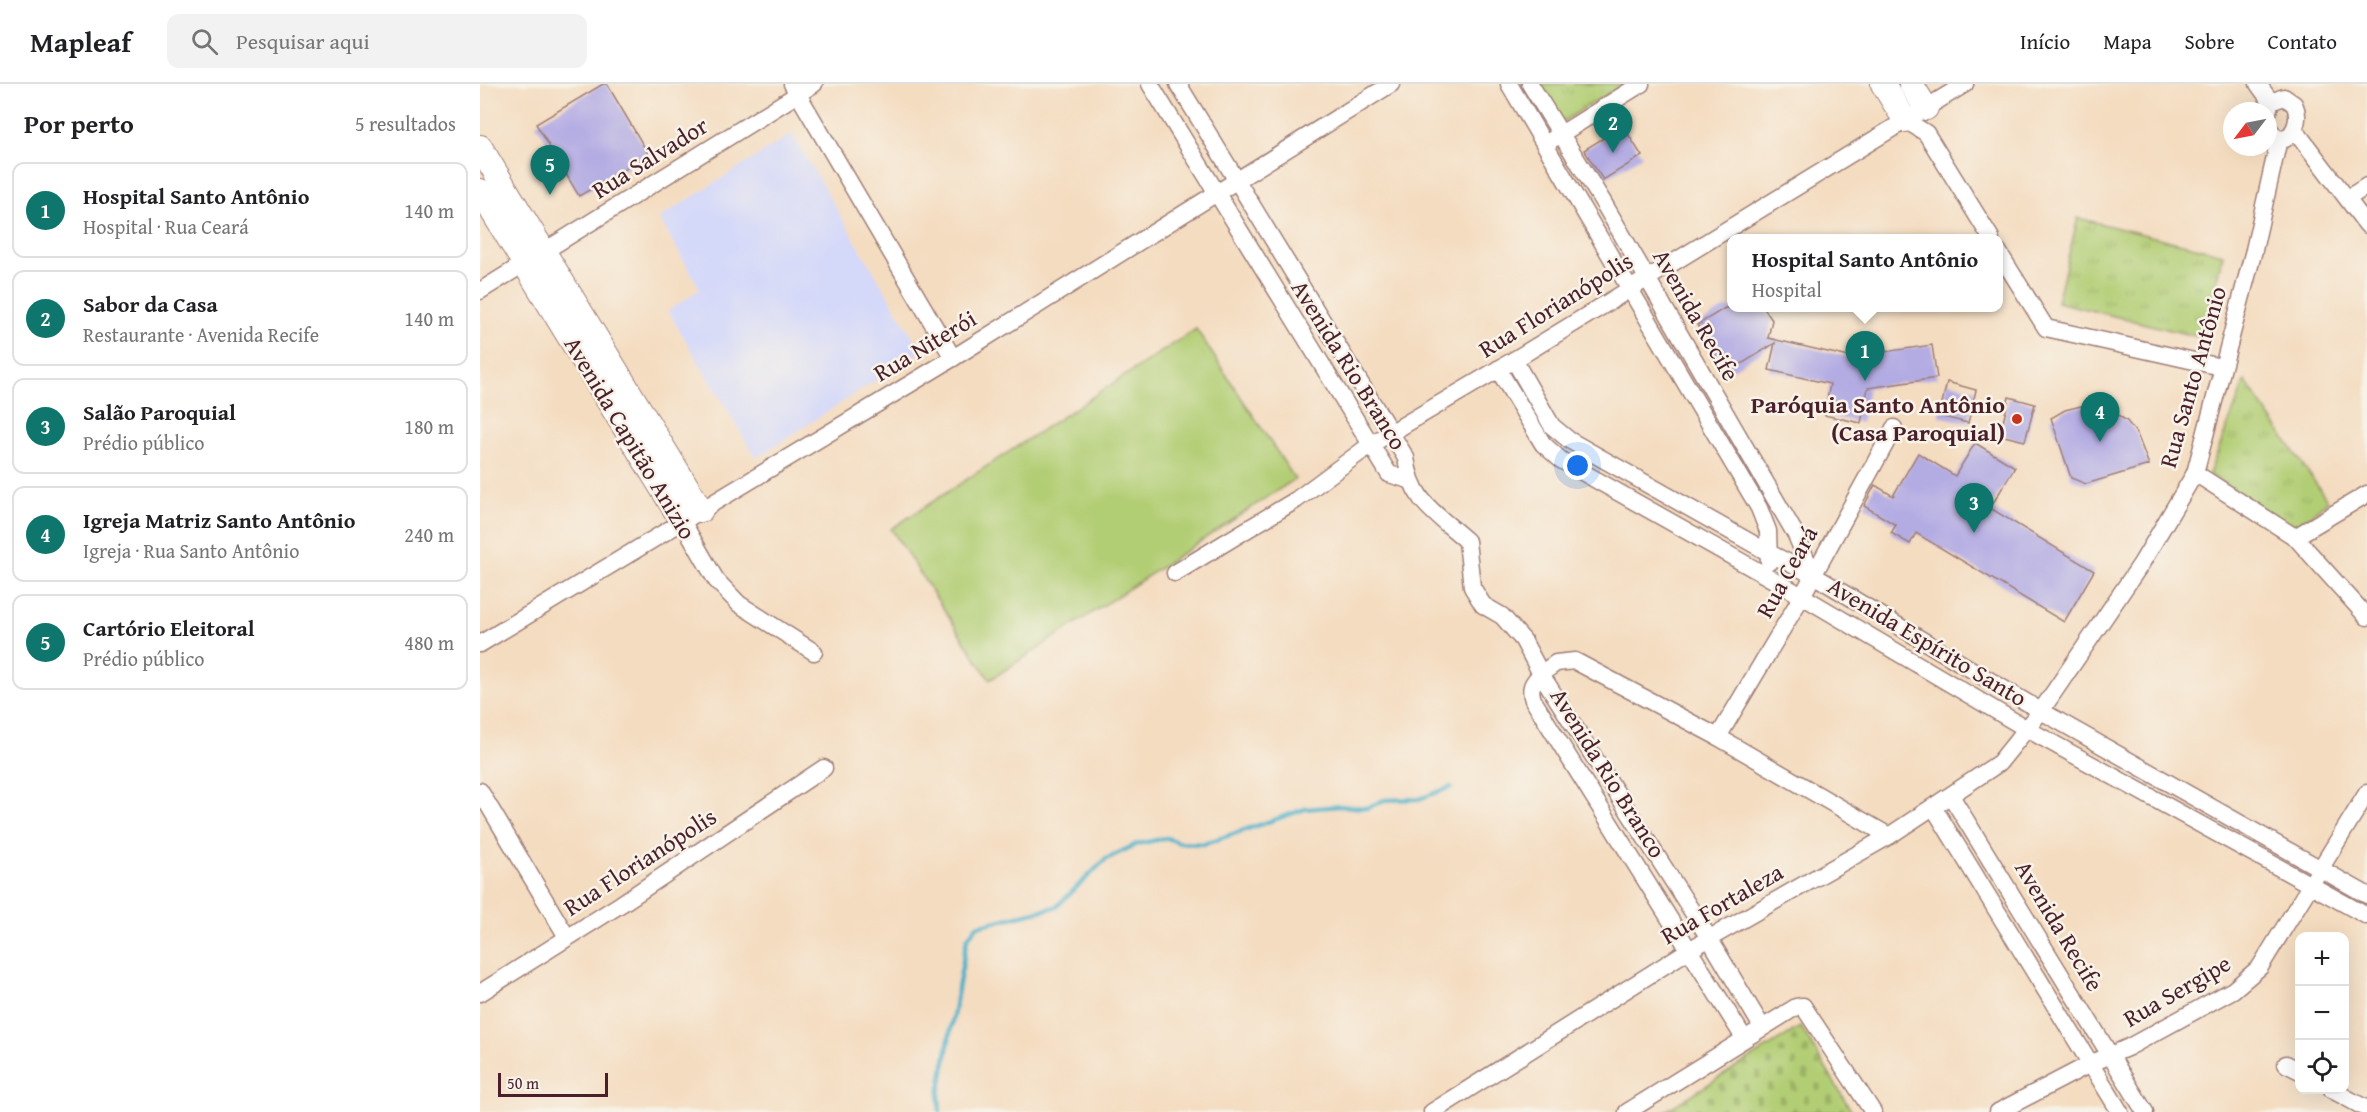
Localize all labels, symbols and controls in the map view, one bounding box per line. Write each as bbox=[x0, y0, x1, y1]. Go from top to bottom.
search box bbox=[167, 14, 587, 68]
text: Mapleaf bbox=[30, 21, 131, 62]
icon: search bbox=[188, 25, 221, 58]
text: Pesquisar aqui bbox=[236, 25, 370, 57]
text: Início bbox=[2020, 26, 2070, 57]
text: Mapa bbox=[2103, 26, 2152, 57]
text: Sobre bbox=[2185, 26, 2235, 57]
text: Contato bbox=[2268, 26, 2337, 57]
north arrow bbox=[2223, 102, 2277, 156]
text: Por perto bbox=[24, 104, 134, 143]
pin: 2 bbox=[1594, 104, 1632, 153]
street label: Rua Salvador bbox=[585, 108, 715, 207]
text: 5 resultados bbox=[355, 109, 456, 138]
pin: 5 bbox=[530, 146, 570, 195]
text: Hospital Santo Antônio bbox=[83, 180, 309, 212]
text: 1 bbox=[40, 196, 51, 225]
text: 140 m bbox=[404, 196, 454, 225]
text: Hospital · Rua Ceará bbox=[83, 212, 249, 241]
popup bbox=[1727, 234, 2003, 312]
street label: Avenida Recife bbox=[1645, 242, 1748, 387]
street label: Rua Florianópolis bbox=[1472, 243, 1640, 366]
text: Hospital Santo Antônio bbox=[1752, 243, 1978, 275]
street label: Avenida Rio Branco bbox=[1283, 273, 1416, 457]
text: Hospital bbox=[1752, 275, 1822, 304]
street label: Rua Santo Antônio bbox=[2150, 282, 2235, 472]
text: Sabor da Casa bbox=[83, 288, 218, 320]
street label: Rua Niterói bbox=[867, 301, 983, 390]
text: 2 bbox=[40, 304, 51, 333]
text: 140 m bbox=[404, 304, 454, 333]
text: Restaurante · Avenida Recife bbox=[83, 320, 319, 349]
street label: Avenida Capitão Anizio bbox=[556, 330, 705, 546]
pin: 1 bbox=[1846, 332, 1884, 381]
place label: Paróquia Santo Antônio (Casa Paroquial) bbox=[1751, 387, 2005, 450]
pin: 4 bbox=[2080, 392, 2120, 442]
text: Salão Paroquial bbox=[83, 396, 236, 428]
text: 3 bbox=[40, 412, 51, 441]
text: 180 m bbox=[404, 412, 454, 441]
marker: Paróquia Santo Antônio (Casa Paroquial) bbox=[2010, 412, 2024, 426]
text: Prédio público bbox=[83, 428, 205, 457]
your location bbox=[1563, 451, 1592, 480]
pin: 3 bbox=[1954, 484, 1994, 533]
text: Igreja Matriz Santo Antônio bbox=[83, 504, 355, 536]
street label: Rua Ceará bbox=[1747, 519, 1827, 624]
text: 4 bbox=[40, 520, 51, 549]
text: 240 m bbox=[404, 520, 454, 549]
text: Igreja · Rua Santo Antônio bbox=[83, 536, 299, 565]
street label: Avenida Espírito Santo bbox=[1821, 568, 2034, 715]
text: Cartório Eleitoral bbox=[83, 612, 255, 644]
text: 5 bbox=[40, 628, 51, 657]
text: 480 m bbox=[404, 628, 454, 657]
text: Prédio público bbox=[83, 644, 205, 673]
street label: Avenida Rio Branco bbox=[1542, 681, 1675, 865]
street label: Rua Florianópolis bbox=[556, 799, 723, 924]
street label: Rua Fortaleza bbox=[1654, 854, 1790, 953]
street label: Avenida Recife bbox=[2007, 854, 2112, 998]
map controls bbox=[2295, 932, 2349, 1094]
button: + bbox=[2295, 932, 2349, 986]
street label: Rua Sergipe bbox=[2116, 946, 2237, 1036]
button: − bbox=[2295, 986, 2349, 1040]
button: locate bbox=[2295, 1040, 2349, 1094]
scale bar bbox=[498, 1070, 608, 1098]
text: 50 m bbox=[507, 1071, 539, 1095]

